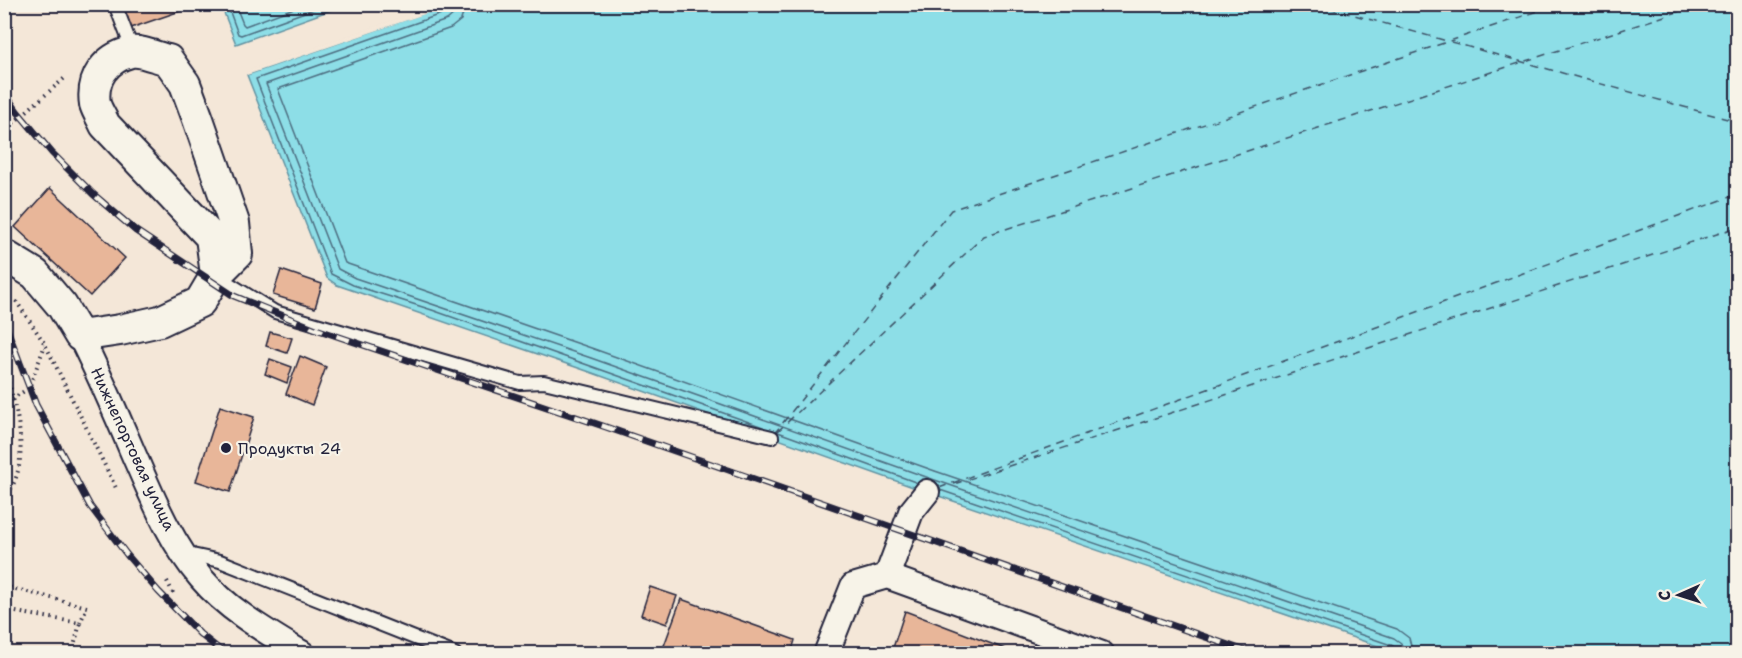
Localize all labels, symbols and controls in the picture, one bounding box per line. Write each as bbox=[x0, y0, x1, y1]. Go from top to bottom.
street label: Нижнепортовая улица bbox=[86, 364, 180, 534]
place label: Продукты 24 bbox=[238, 438, 341, 459]
marker: Продукты 24 bbox=[219, 441, 233, 455]
north arrow bbox=[1649, 565, 1709, 625]
text: С bbox=[1654, 590, 1675, 601]

